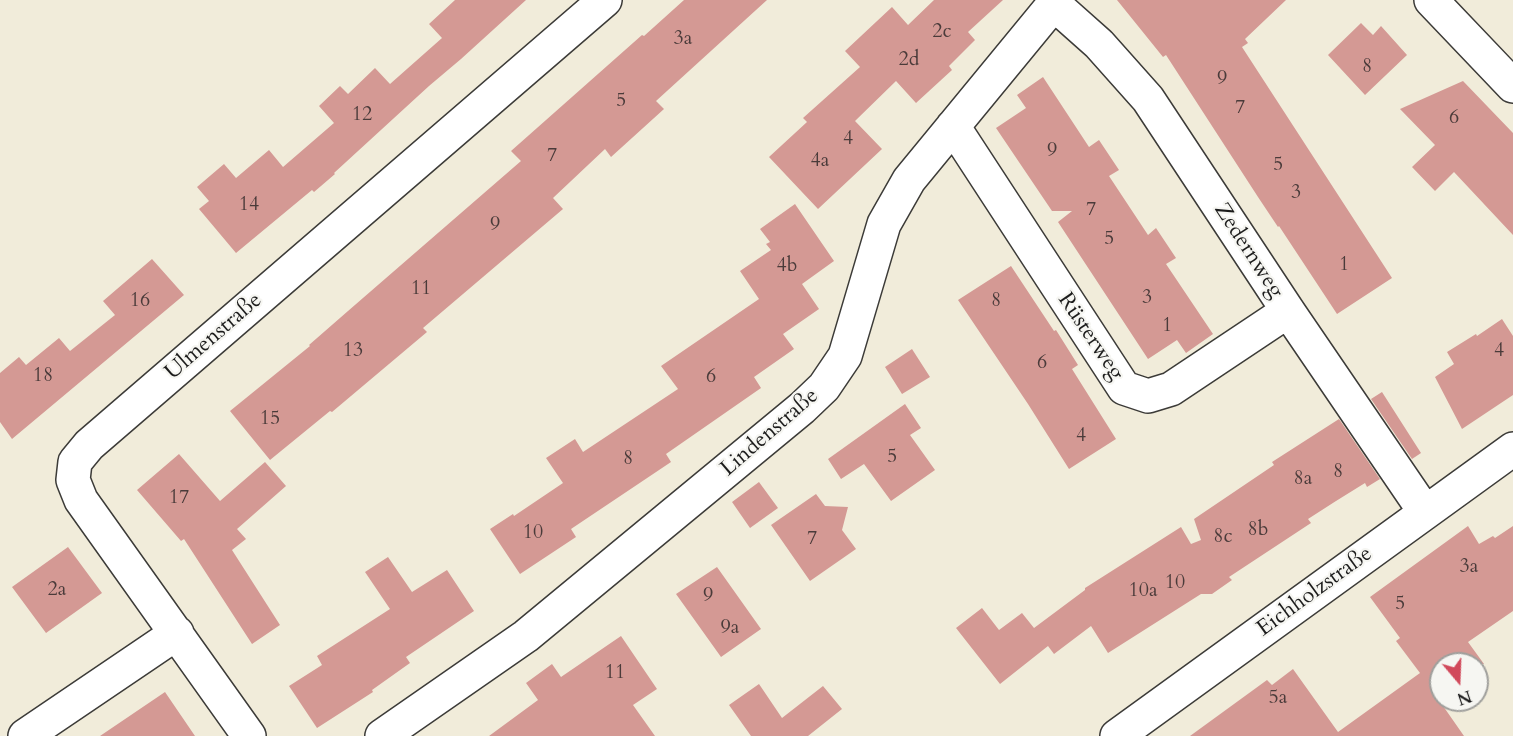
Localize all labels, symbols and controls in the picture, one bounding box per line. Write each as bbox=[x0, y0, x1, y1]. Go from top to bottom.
house number: 2c bbox=[932, 20, 952, 44]
house number: 3a bbox=[674, 27, 692, 51]
house number: 2d bbox=[899, 48, 919, 72]
house number: 8 bbox=[1362, 55, 1372, 79]
house number: 9 bbox=[1217, 67, 1227, 91]
house number: 5 bbox=[616, 89, 626, 113]
house number: 7 bbox=[1235, 96, 1245, 120]
house number: 12 bbox=[352, 103, 372, 127]
house number: 6 bbox=[1449, 106, 1459, 130]
house number: 4 bbox=[843, 127, 853, 151]
house number: 9 bbox=[1047, 139, 1057, 163]
house number: 7 bbox=[547, 144, 557, 168]
house number: 4a bbox=[811, 149, 829, 173]
house number: 5 bbox=[1273, 153, 1283, 177]
house number: 3 bbox=[1291, 181, 1301, 205]
house number: 14 bbox=[239, 193, 259, 217]
house number: 7 bbox=[1086, 198, 1096, 222]
street label: Zedernweg bbox=[1208, 199, 1288, 303]
house number: 9 bbox=[490, 213, 500, 237]
house number: 5 bbox=[1104, 227, 1114, 251]
house number: 1 bbox=[1339, 253, 1349, 277]
house number: 4b bbox=[777, 254, 797, 278]
house number: 11 bbox=[411, 277, 431, 301]
house number: 3 bbox=[1142, 286, 1152, 310]
street label: Ulmenstraße bbox=[160, 288, 268, 386]
street label: Rüsterweg bbox=[1051, 288, 1129, 386]
house number: 16 bbox=[130, 289, 150, 313]
house number: 8 bbox=[991, 289, 1001, 313]
house number: 1 bbox=[1162, 314, 1172, 338]
house number: 13 bbox=[343, 339, 363, 363]
house number: 4 bbox=[1494, 339, 1504, 363]
house number: 6 bbox=[1037, 351, 1047, 375]
house number: 18 bbox=[33, 364, 53, 388]
house number: 6 bbox=[706, 365, 716, 389]
street label: Lindenstraße bbox=[716, 383, 824, 483]
house number: 15 bbox=[260, 407, 280, 431]
house number: 4 bbox=[1076, 424, 1086, 448]
house number: 5 bbox=[887, 445, 897, 469]
house number: 8 bbox=[623, 447, 633, 471]
house number: 8 bbox=[1333, 460, 1343, 484]
house number: 8a bbox=[1294, 467, 1312, 491]
house number: 17 bbox=[169, 486, 189, 510]
house number: 8b bbox=[1248, 518, 1268, 542]
house number: 10 bbox=[523, 521, 543, 545]
house number: 8c bbox=[1213, 525, 1233, 549]
house number: 7 bbox=[807, 527, 817, 551]
street label: Eichholzstraße bbox=[1252, 541, 1378, 643]
house number: 3a bbox=[1460, 555, 1478, 579]
house number: 10 bbox=[1165, 571, 1185, 595]
house number: 2a bbox=[48, 578, 66, 602]
house number: 10a bbox=[1128, 579, 1158, 603]
house number: 9 bbox=[703, 584, 713, 608]
house number: 5 bbox=[1395, 592, 1405, 616]
house number: 9a bbox=[721, 616, 739, 640]
north arrow bbox=[1429, 652, 1489, 712]
house number: 11 bbox=[605, 661, 625, 685]
text: N bbox=[1454, 684, 1474, 710]
house number: 5a bbox=[1269, 686, 1287, 710]

